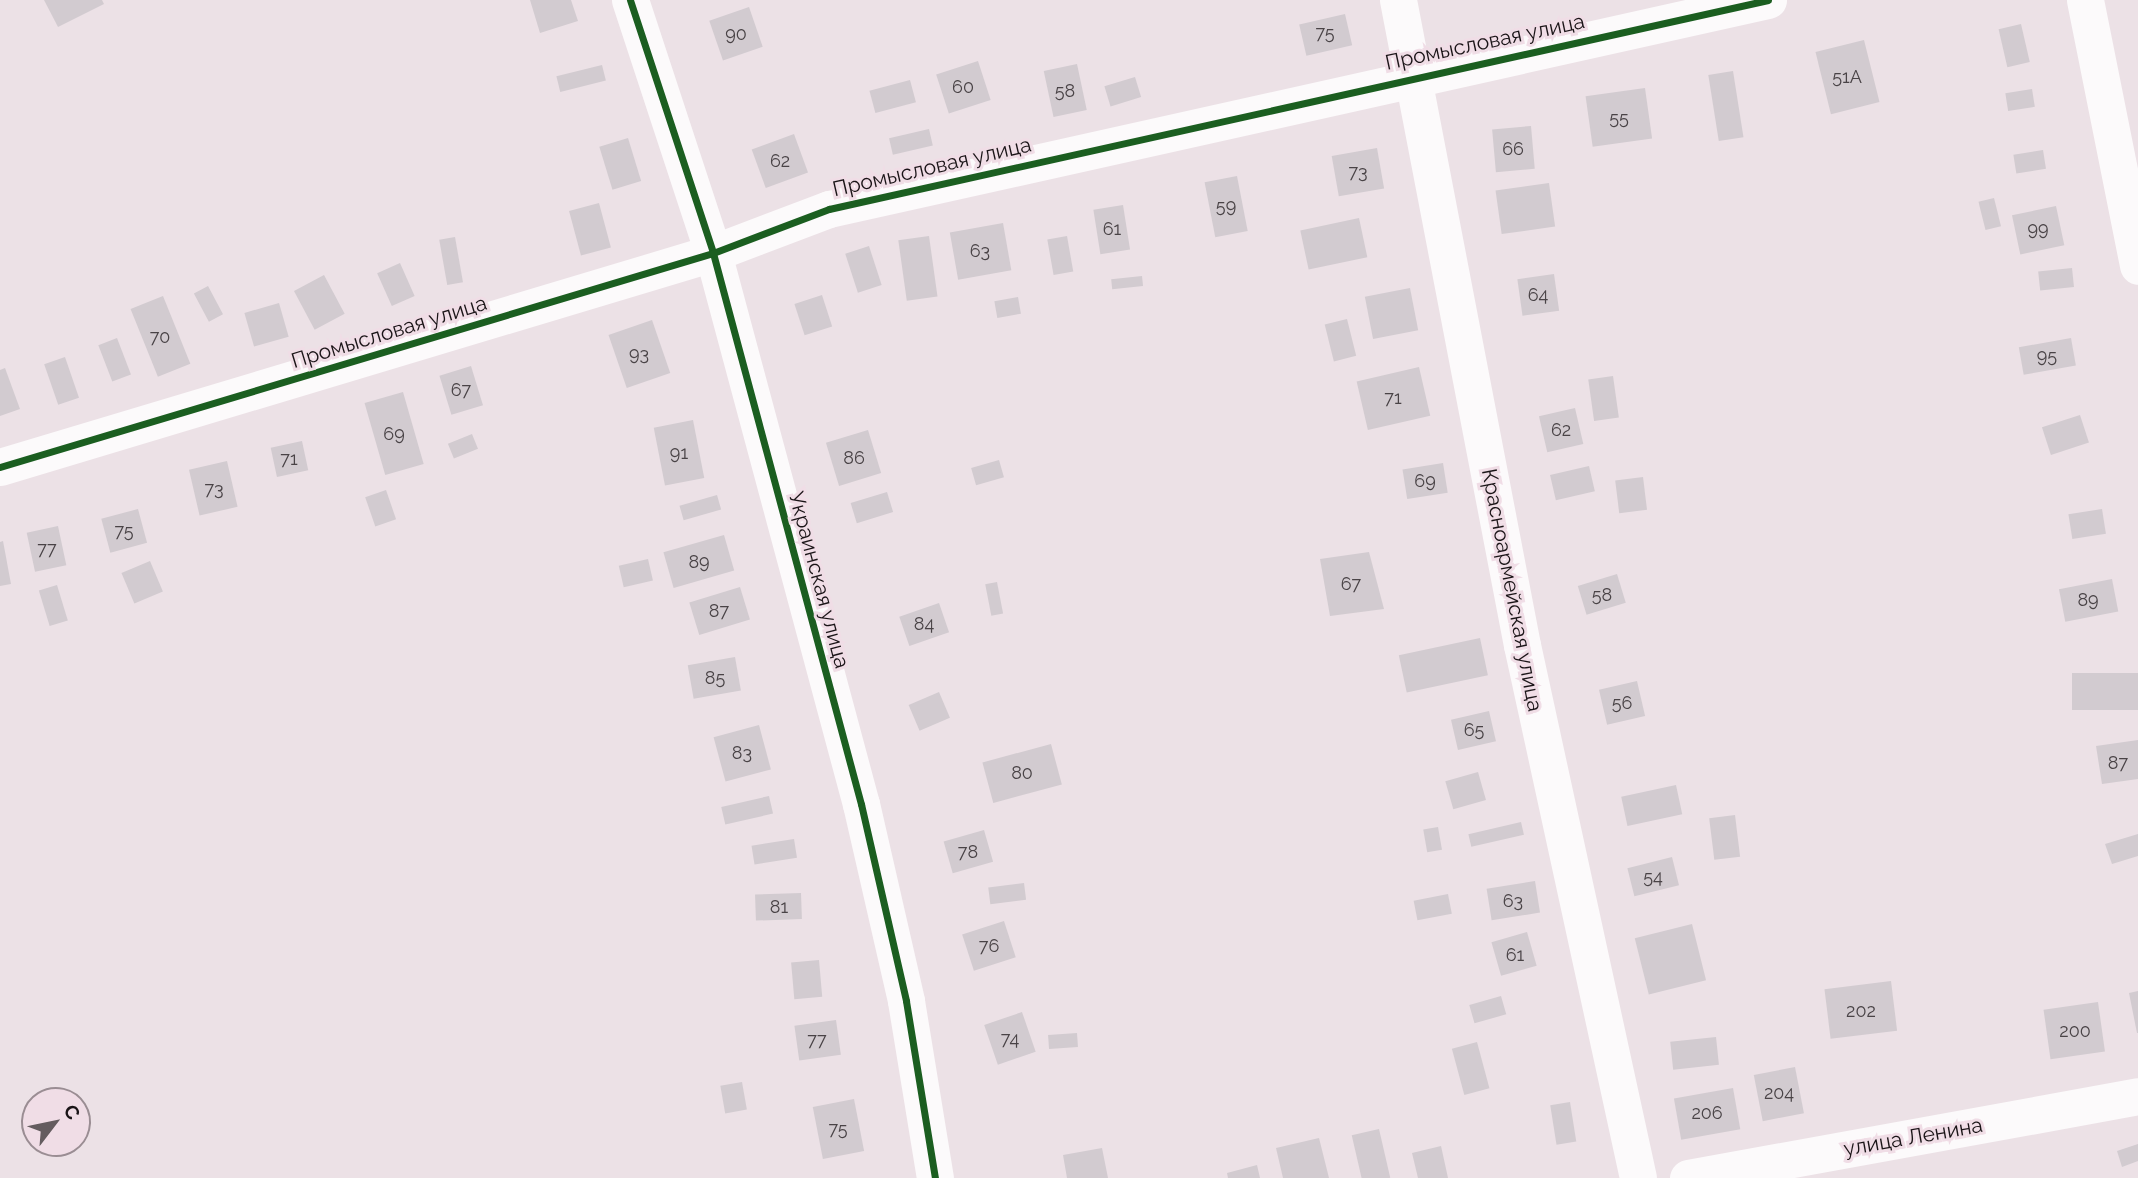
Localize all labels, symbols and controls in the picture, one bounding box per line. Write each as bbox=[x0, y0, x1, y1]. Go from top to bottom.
street label: Промысловая улица bbox=[1383, 8, 1587, 76]
house number: 75 bbox=[1315, 22, 1335, 44]
house number: 90 bbox=[725, 23, 747, 45]
house number: 51А bbox=[1832, 66, 1862, 88]
house number: 60 bbox=[952, 76, 974, 98]
house number: 58 bbox=[1055, 80, 1075, 102]
house number: 55 bbox=[1609, 107, 1629, 129]
street label: Промысловая улица bbox=[830, 132, 1034, 202]
house number: 66 bbox=[1502, 138, 1524, 160]
house number: 62 bbox=[770, 150, 790, 172]
house number: 73 bbox=[1348, 161, 1368, 183]
house number: 59 bbox=[1216, 195, 1236, 217]
house number: 61 bbox=[1103, 218, 1121, 240]
house number: 99 bbox=[2027, 218, 2049, 240]
house number: 63 bbox=[970, 240, 990, 262]
house number: 64 bbox=[1528, 284, 1548, 306]
street label: Промысловая улица bbox=[288, 290, 490, 374]
house number: 70 bbox=[150, 326, 170, 348]
house number: 93 bbox=[629, 343, 649, 365]
house number: 95 bbox=[2037, 345, 2057, 367]
house number: 67 bbox=[451, 379, 471, 401]
house number: 71 bbox=[1384, 387, 1402, 409]
house number: 62 bbox=[1551, 419, 1571, 441]
house number: 69 bbox=[383, 423, 405, 445]
house number: 91 bbox=[670, 442, 688, 464]
house number: 86 bbox=[843, 447, 865, 469]
house number: 71 bbox=[280, 448, 298, 470]
street label: Красноармейская улица bbox=[1476, 466, 1548, 714]
house number: 69 bbox=[1414, 470, 1436, 492]
house number: 73 bbox=[204, 478, 224, 500]
street label: Украинская улица bbox=[783, 489, 855, 671]
house number: 75 bbox=[114, 520, 134, 542]
house number: 77 bbox=[37, 538, 57, 560]
house number: 89 bbox=[688, 551, 710, 573]
house number: 67 bbox=[1341, 573, 1361, 595]
house number: 58 bbox=[1592, 584, 1612, 606]
house number: 89 bbox=[2077, 589, 2099, 611]
house number: 87 bbox=[709, 600, 729, 622]
house number: 84 bbox=[914, 613, 934, 635]
house number: 85 bbox=[705, 667, 725, 689]
house number: 56 bbox=[1612, 692, 1632, 714]
house number: 65 bbox=[1464, 719, 1484, 741]
house number: 83 bbox=[732, 742, 752, 764]
house number: 87 bbox=[2108, 752, 2128, 774]
house number: 80 bbox=[1011, 762, 1033, 784]
house number: 78 bbox=[958, 841, 978, 863]
house number: 54 bbox=[1643, 866, 1663, 888]
house number: 63 bbox=[1503, 890, 1523, 912]
house number: 81 bbox=[770, 896, 788, 918]
house number: 76 bbox=[979, 935, 999, 957]
house number: 61 bbox=[1506, 944, 1524, 966]
house number: 202 bbox=[1846, 1000, 1876, 1022]
house number: 200 bbox=[2059, 1020, 2091, 1042]
house number: 74 bbox=[1001, 1028, 1019, 1050]
house number: 77 bbox=[807, 1029, 827, 1051]
house number: 204 bbox=[1764, 1082, 1794, 1104]
north arrow bbox=[21, 1087, 91, 1157]
text: С bbox=[59, 1101, 85, 1123]
house number: 206 bbox=[1691, 1102, 1723, 1124]
street label: улица Ленина bbox=[1841, 1112, 1985, 1162]
house number: 75 bbox=[828, 1118, 848, 1140]

